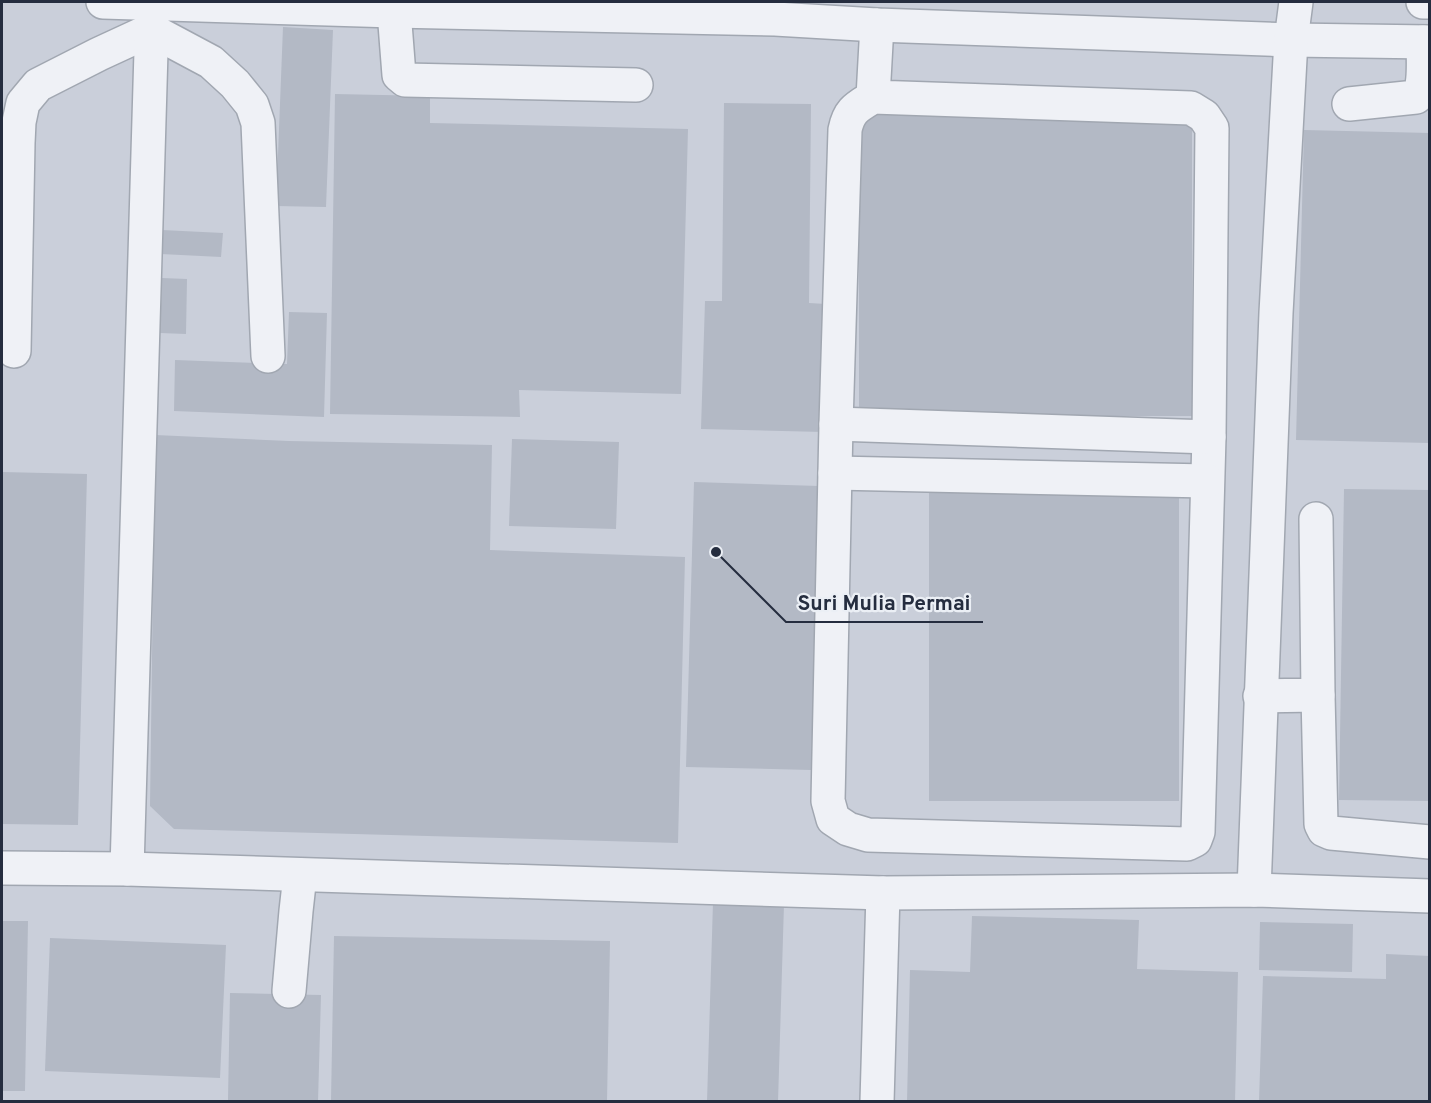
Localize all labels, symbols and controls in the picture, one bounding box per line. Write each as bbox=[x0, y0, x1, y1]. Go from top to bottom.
callout: Suri Mulia Permai bbox=[786, 583, 983, 622]
text: Suri Mulia Permai bbox=[797, 591, 971, 618]

